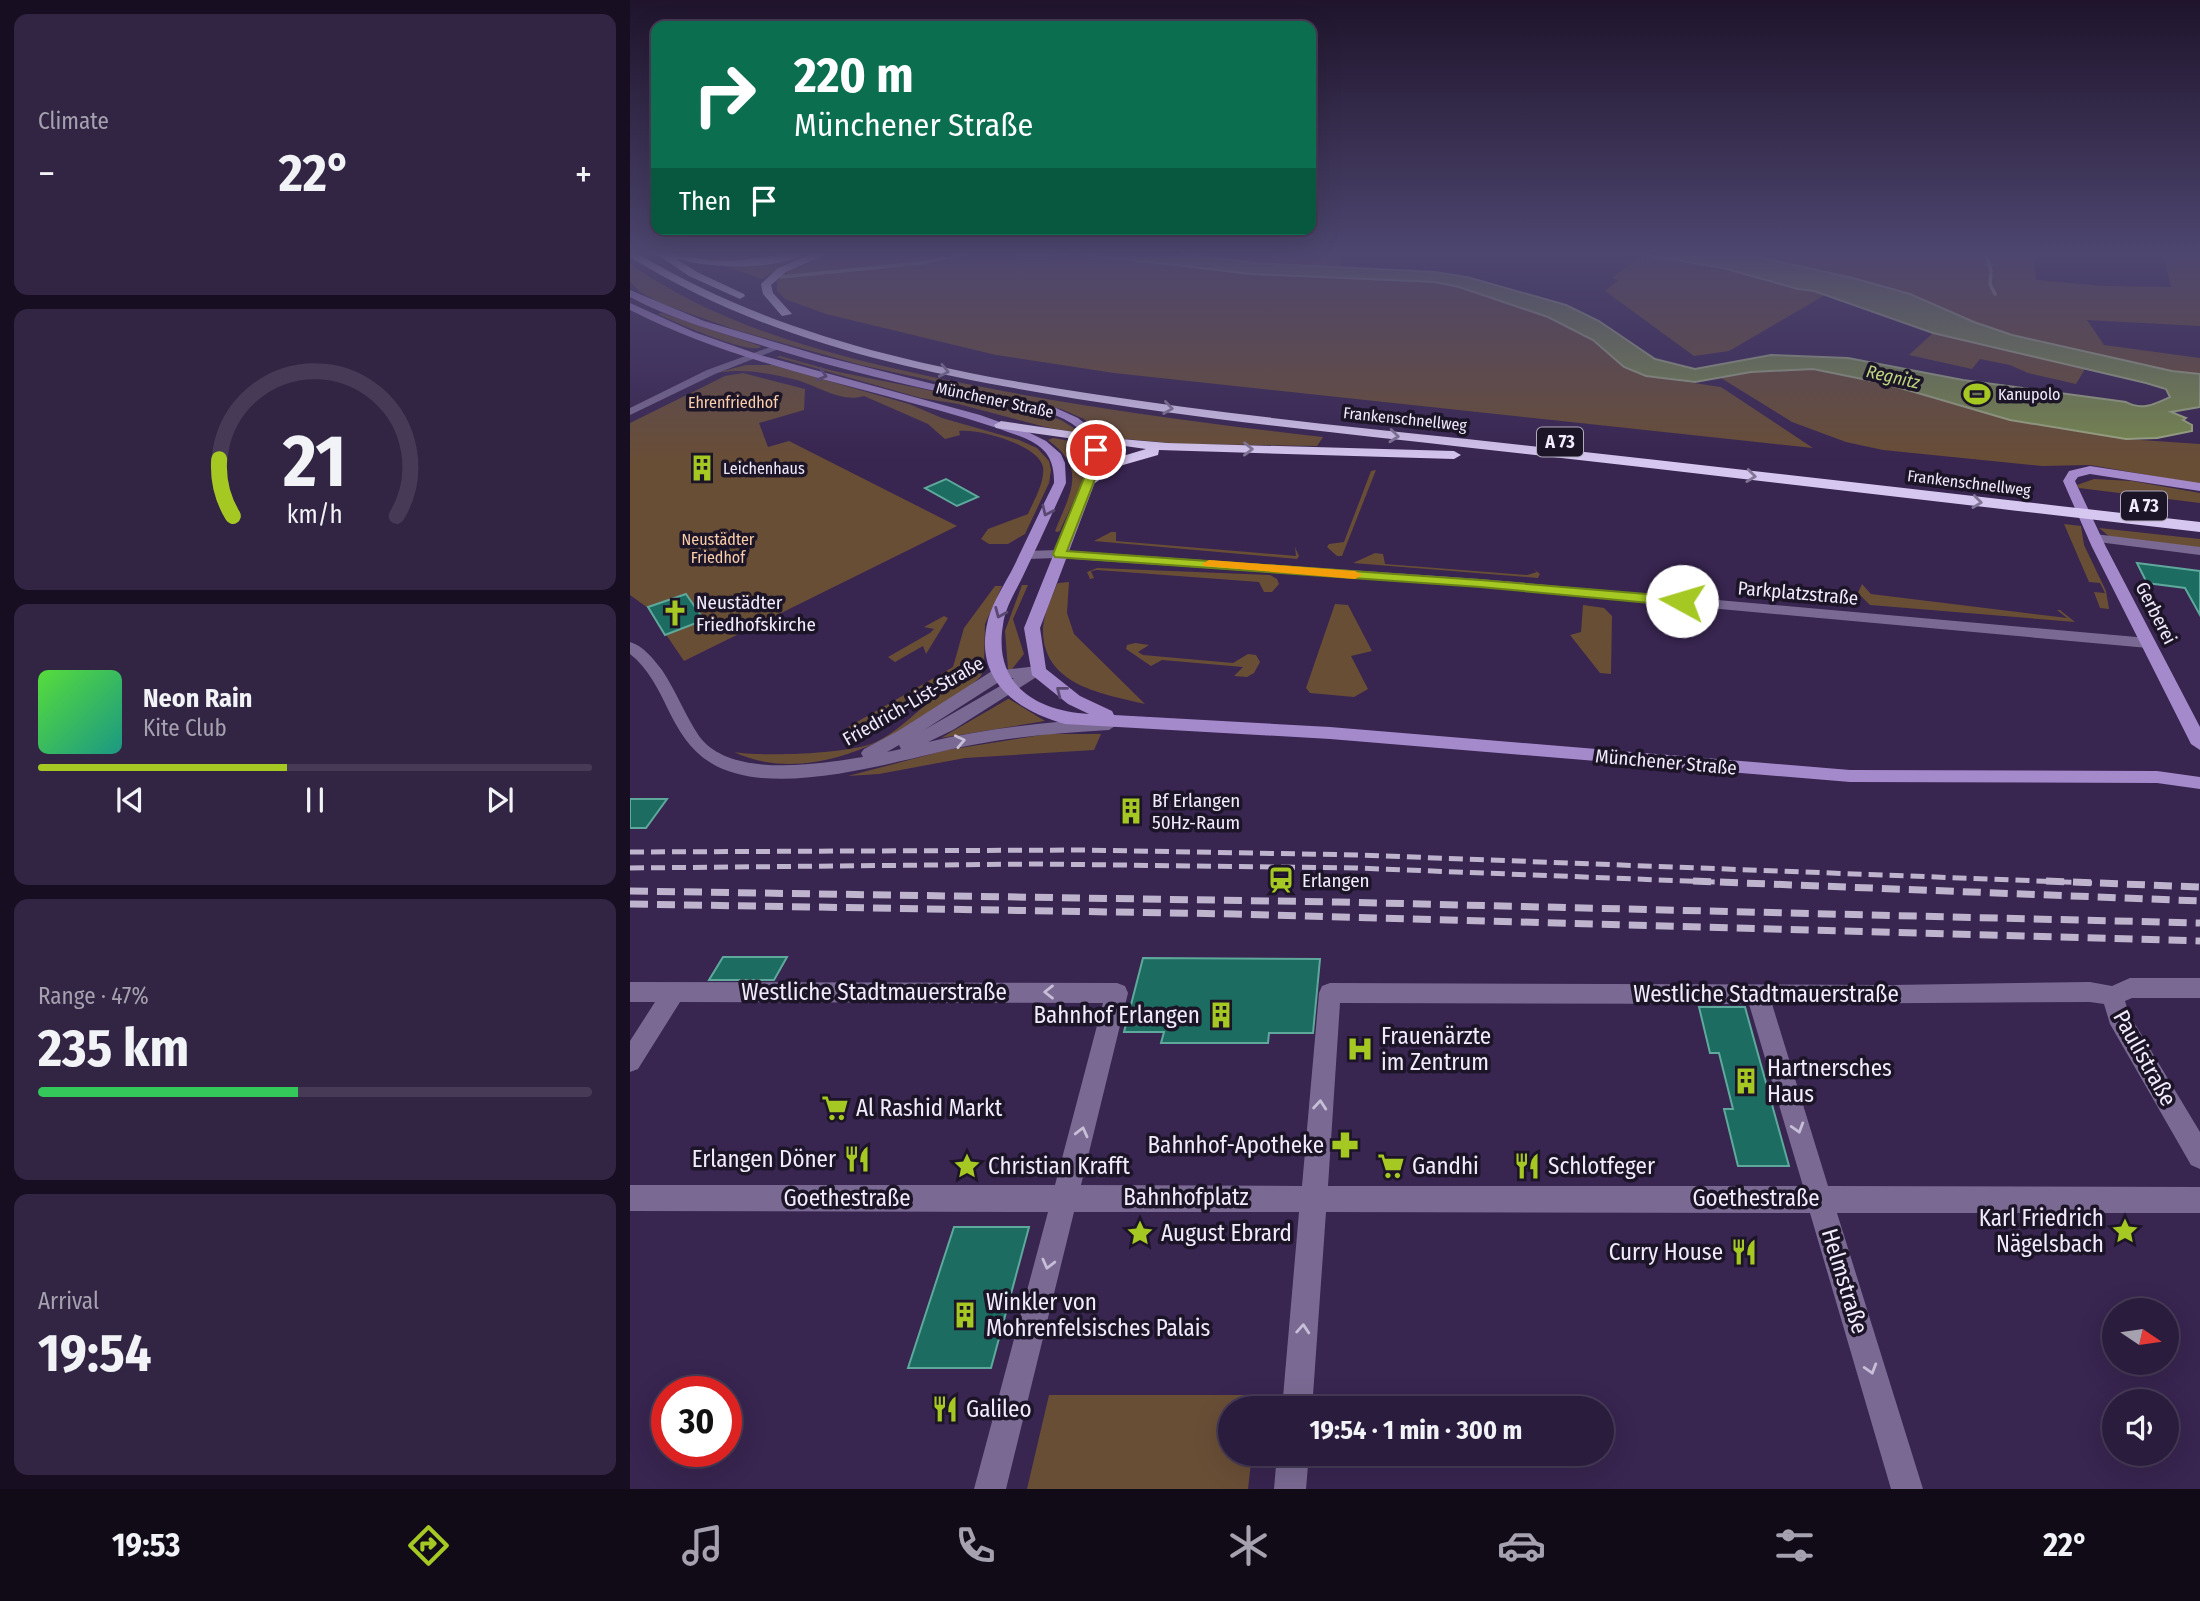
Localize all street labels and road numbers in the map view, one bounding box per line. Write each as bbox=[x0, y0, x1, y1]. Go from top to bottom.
street label: Münchener Straße bbox=[935, 378, 1056, 422]
street label: Frankenschnellweg bbox=[1342, 403, 1468, 435]
road number: A 73 bbox=[1537, 428, 1583, 457]
street label: Frankenschnellweg bbox=[1906, 466, 2032, 500]
road number: A 73 bbox=[2121, 492, 2167, 520]
street label: Parkplatzstraße bbox=[1737, 576, 1859, 610]
street label: Gerberei bbox=[2131, 578, 2181, 648]
street label: Friedrich-List-Straße bbox=[838, 651, 988, 751]
street label: Münchener Straße bbox=[1594, 744, 1738, 780]
street label: Westliche Stadtmauerstraße bbox=[741, 978, 1007, 1006]
street label: Westliche Stadtmauerstraße bbox=[1633, 980, 1899, 1008]
street label: Paulistraße bbox=[2107, 1005, 2183, 1111]
street label: Bahnhofplatz bbox=[1123, 1183, 1249, 1211]
street label: Goethestraße bbox=[783, 1184, 911, 1212]
street label: Goethestraße bbox=[1692, 1184, 1820, 1212]
street label: Helmstraße bbox=[1816, 1225, 1874, 1337]

